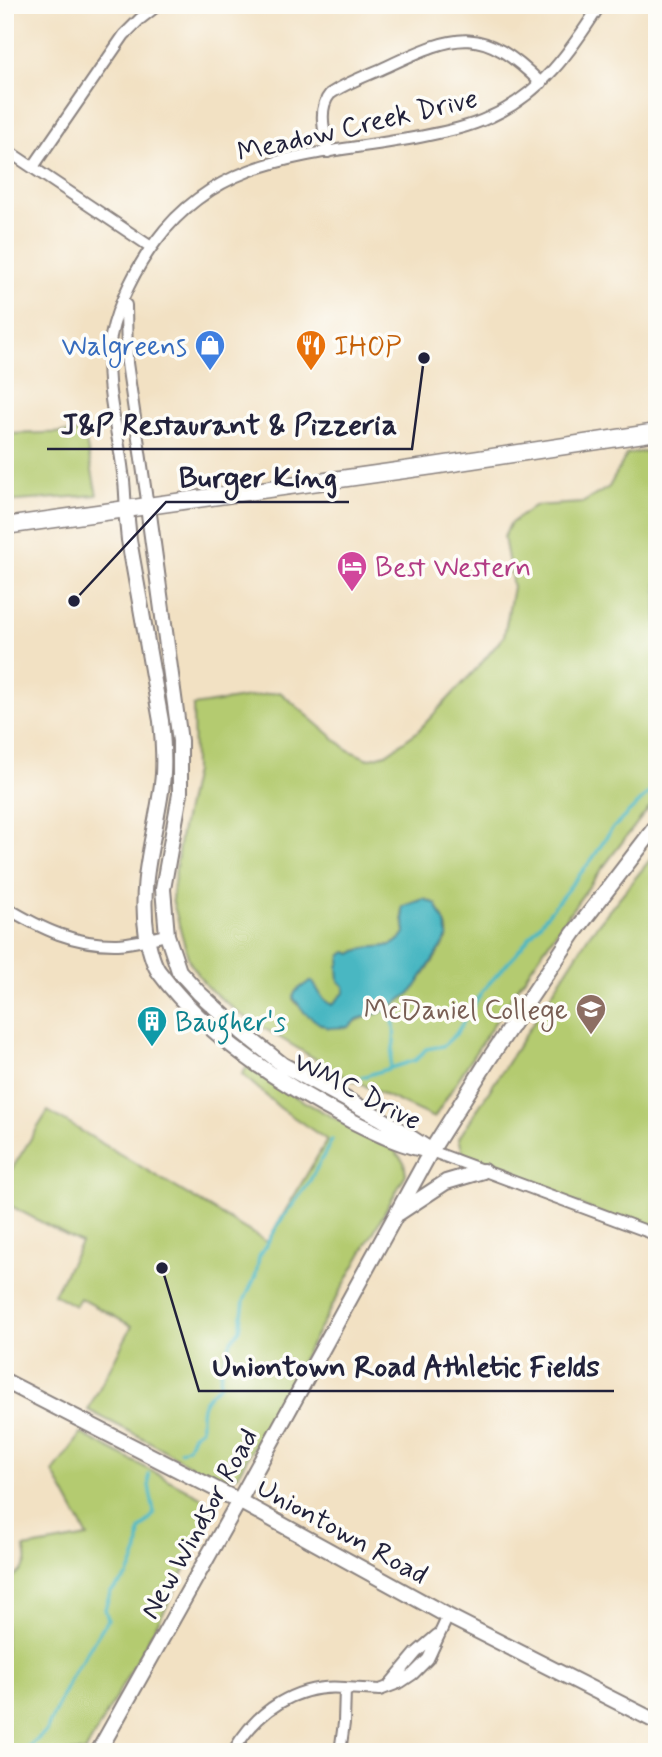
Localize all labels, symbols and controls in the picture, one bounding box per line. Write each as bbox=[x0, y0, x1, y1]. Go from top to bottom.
street label: Meadow Creek Drive bbox=[234, 81, 481, 172]
shop icon: Walgreens bbox=[193, 328, 227, 372]
restaurant icon: IHOP bbox=[294, 328, 328, 372]
place label: Walgreens bbox=[62, 329, 187, 368]
place label: IHOP bbox=[334, 329, 401, 366]
callout: J&P Restaurant & Pizzeria bbox=[47, 398, 412, 449]
text: J&P Restaurant & Pizzeria bbox=[61, 406, 397, 445]
callout: Burger King bbox=[166, 451, 349, 502]
text: Burger King bbox=[179, 459, 337, 501]
hotel icon: Best Western bbox=[335, 549, 369, 593]
place label: Best Western bbox=[375, 550, 531, 587]
school or university icon: McDaniel College bbox=[574, 992, 608, 1036]
place label: McDaniel College bbox=[364, 993, 568, 1032]
building icon: Baugher's bbox=[135, 1004, 169, 1048]
place label: Baugher's bbox=[175, 1005, 286, 1045]
street label: WMC Drive bbox=[287, 1044, 427, 1140]
callout: Uniontown Road Athletic Fields bbox=[199, 1340, 614, 1391]
text: Uniontown Road Athletic Fields bbox=[212, 1348, 600, 1387]
street label: New Windsor Road bbox=[132, 1422, 268, 1626]
street label: Uniontown Road bbox=[250, 1470, 434, 1594]

